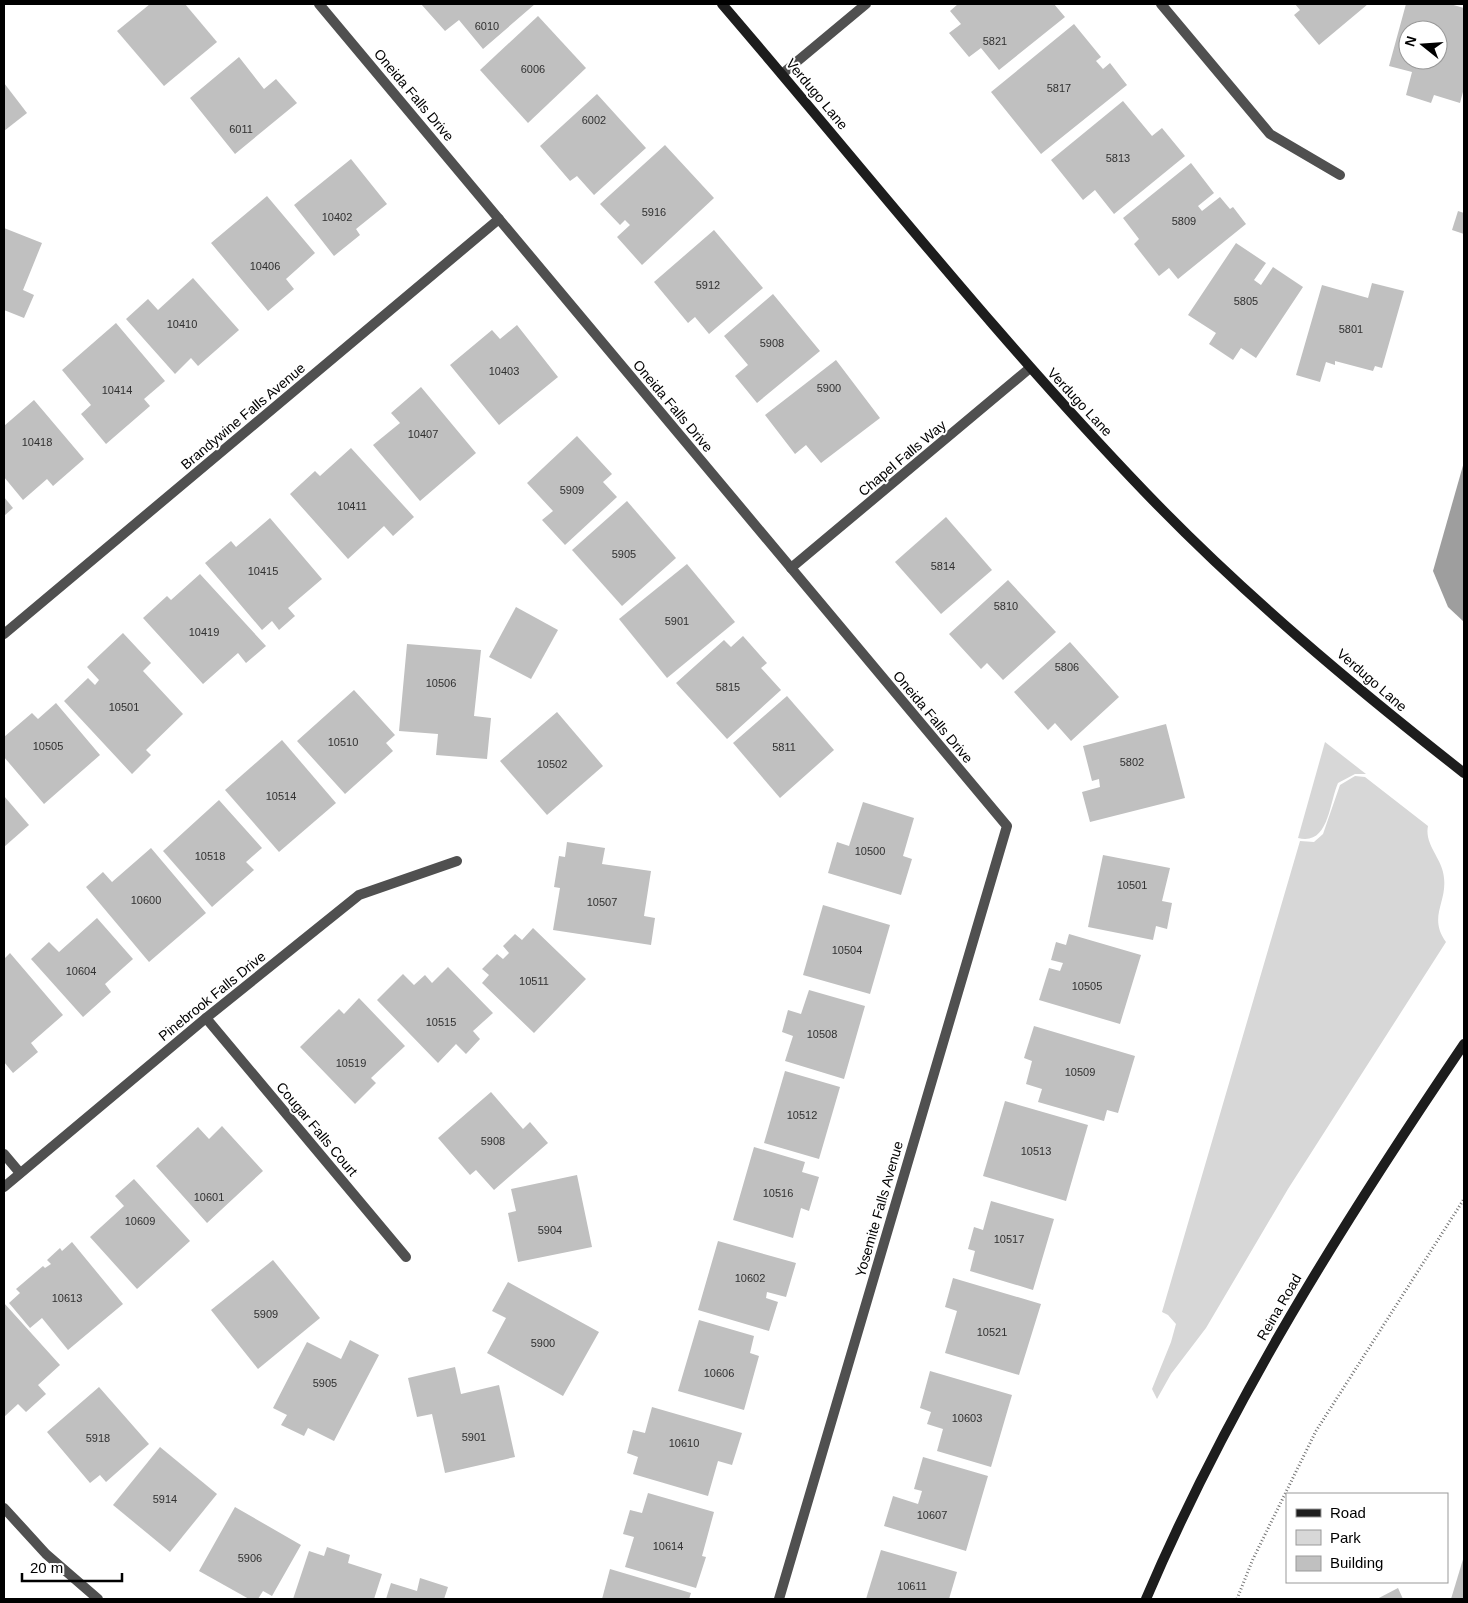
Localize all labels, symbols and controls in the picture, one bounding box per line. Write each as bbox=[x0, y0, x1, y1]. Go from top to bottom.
house number: 6010 bbox=[475, 20, 499, 32]
north arrow bbox=[1398, 20, 1448, 70]
text: N bbox=[1401, 34, 1420, 48]
house number: 5821 bbox=[983, 35, 1007, 47]
street label: Oneida Falls Drive bbox=[371, 46, 457, 144]
street label: Verdugo Lane bbox=[783, 55, 851, 133]
house number: 6006 bbox=[521, 63, 545, 75]
house number: 5817 bbox=[1047, 82, 1071, 94]
house number: 6002 bbox=[582, 114, 606, 126]
house number: 6011 bbox=[229, 123, 253, 135]
house number: 5813 bbox=[1106, 152, 1130, 164]
house number: 5916 bbox=[642, 206, 666, 218]
house number: 10402 bbox=[322, 211, 352, 223]
house number: 5809 bbox=[1172, 215, 1196, 227]
house number: 10406 bbox=[250, 260, 280, 272]
house number: 5912 bbox=[696, 279, 720, 291]
house number: 5805 bbox=[1234, 295, 1258, 307]
house number: 10410 bbox=[167, 318, 197, 330]
house number: 5801 bbox=[1339, 323, 1363, 335]
house number: 5908 bbox=[760, 337, 784, 349]
street label: Oneida Falls Drive bbox=[630, 357, 716, 455]
street label: Brandywine Falls Avenue bbox=[178, 359, 308, 473]
house number: 10403 bbox=[489, 365, 519, 377]
street label: Verdugo Lane bbox=[1044, 365, 1116, 439]
house number: 5900 bbox=[817, 382, 841, 394]
house number: 10414 bbox=[102, 384, 132, 396]
street label: Chapel Falls Way bbox=[855, 417, 949, 499]
house number: 10407 bbox=[408, 428, 438, 440]
house number: 10418 bbox=[22, 436, 52, 448]
house number: 5909 bbox=[560, 484, 584, 496]
house number: 10411 bbox=[337, 500, 367, 512]
house number: 5905 bbox=[612, 548, 636, 560]
house number: 5814 bbox=[931, 560, 955, 572]
house number: 10415 bbox=[248, 565, 278, 577]
house number: 5810 bbox=[994, 600, 1018, 612]
house number: 5901 bbox=[665, 615, 689, 627]
house number: 10419 bbox=[189, 626, 219, 638]
street label: Verdugo Lane bbox=[1334, 645, 1410, 715]
house number: 5806 bbox=[1055, 661, 1079, 673]
street label: Oneida Falls Drive bbox=[890, 668, 976, 766]
house number: 10506 bbox=[426, 677, 456, 689]
house number: 5815 bbox=[716, 681, 740, 693]
house number: 10501 bbox=[109, 701, 139, 713]
house number: 10510 bbox=[328, 736, 358, 748]
house number: 10505 bbox=[33, 740, 63, 752]
house number: 5811 bbox=[772, 741, 796, 753]
house number: 5802 bbox=[1120, 756, 1144, 768]
house number: 10502 bbox=[537, 758, 567, 770]
house number: 10514 bbox=[266, 790, 296, 802]
house number: 10500 bbox=[855, 845, 885, 857]
house number: 10518 bbox=[195, 850, 225, 862]
house number: 10501 bbox=[1117, 879, 1147, 891]
house number: 10600 bbox=[131, 894, 161, 906]
house number: 10507 bbox=[587, 896, 617, 908]
house number: 10504 bbox=[832, 944, 862, 956]
street label: Pinebrook Falls Drive bbox=[155, 948, 269, 1044]
house number: 10604 bbox=[66, 965, 96, 977]
house number: 10511 bbox=[519, 975, 549, 987]
house number: 10505 bbox=[1072, 980, 1102, 992]
house number: 10515 bbox=[426, 1016, 456, 1028]
house number: 10508 bbox=[807, 1028, 837, 1040]
house number: 10519 bbox=[336, 1057, 366, 1069]
house number: 10509 bbox=[1065, 1066, 1095, 1078]
street label: Cougar Falls Court bbox=[273, 1079, 361, 1179]
house number: 10512 bbox=[787, 1109, 817, 1121]
house number: 5908 bbox=[481, 1135, 505, 1147]
street label: Yosemite Falls Avenue bbox=[852, 1139, 906, 1279]
house number: 10513 bbox=[1021, 1145, 1051, 1157]
house number: 10516 bbox=[763, 1187, 793, 1199]
house number: 10601 bbox=[194, 1191, 224, 1203]
house number: 10609 bbox=[125, 1215, 155, 1227]
house number: 5904 bbox=[538, 1224, 562, 1236]
house number: 10517 bbox=[994, 1233, 1024, 1245]
street label: Reina Road bbox=[1254, 1271, 1304, 1343]
house number: 10602 bbox=[735, 1272, 765, 1284]
house number: 10613 bbox=[52, 1292, 82, 1304]
house number: 5909 bbox=[254, 1308, 278, 1320]
house number: 10521 bbox=[977, 1326, 1007, 1338]
house number: 5900 bbox=[531, 1337, 555, 1349]
house number: 10606 bbox=[704, 1367, 734, 1379]
house number: 5905 bbox=[313, 1377, 337, 1389]
house number: 10603 bbox=[952, 1412, 982, 1424]
house number: 5901 bbox=[462, 1431, 486, 1443]
house number: 5918 bbox=[86, 1432, 110, 1444]
house number: 10610 bbox=[669, 1437, 699, 1449]
house number: 5914 bbox=[153, 1493, 177, 1505]
legend bbox=[1286, 1493, 1448, 1583]
text: Road bbox=[1330, 1504, 1366, 1521]
house number: 10607 bbox=[917, 1509, 947, 1521]
text: Park bbox=[1330, 1529, 1361, 1546]
house number: 10614 bbox=[653, 1540, 683, 1552]
scale bar bbox=[22, 1550, 122, 1582]
house number: 5906 bbox=[238, 1552, 262, 1564]
text: Building bbox=[1330, 1554, 1383, 1571]
text: 20 m bbox=[30, 1559, 63, 1576]
house number: 10611 bbox=[897, 1580, 927, 1592]

